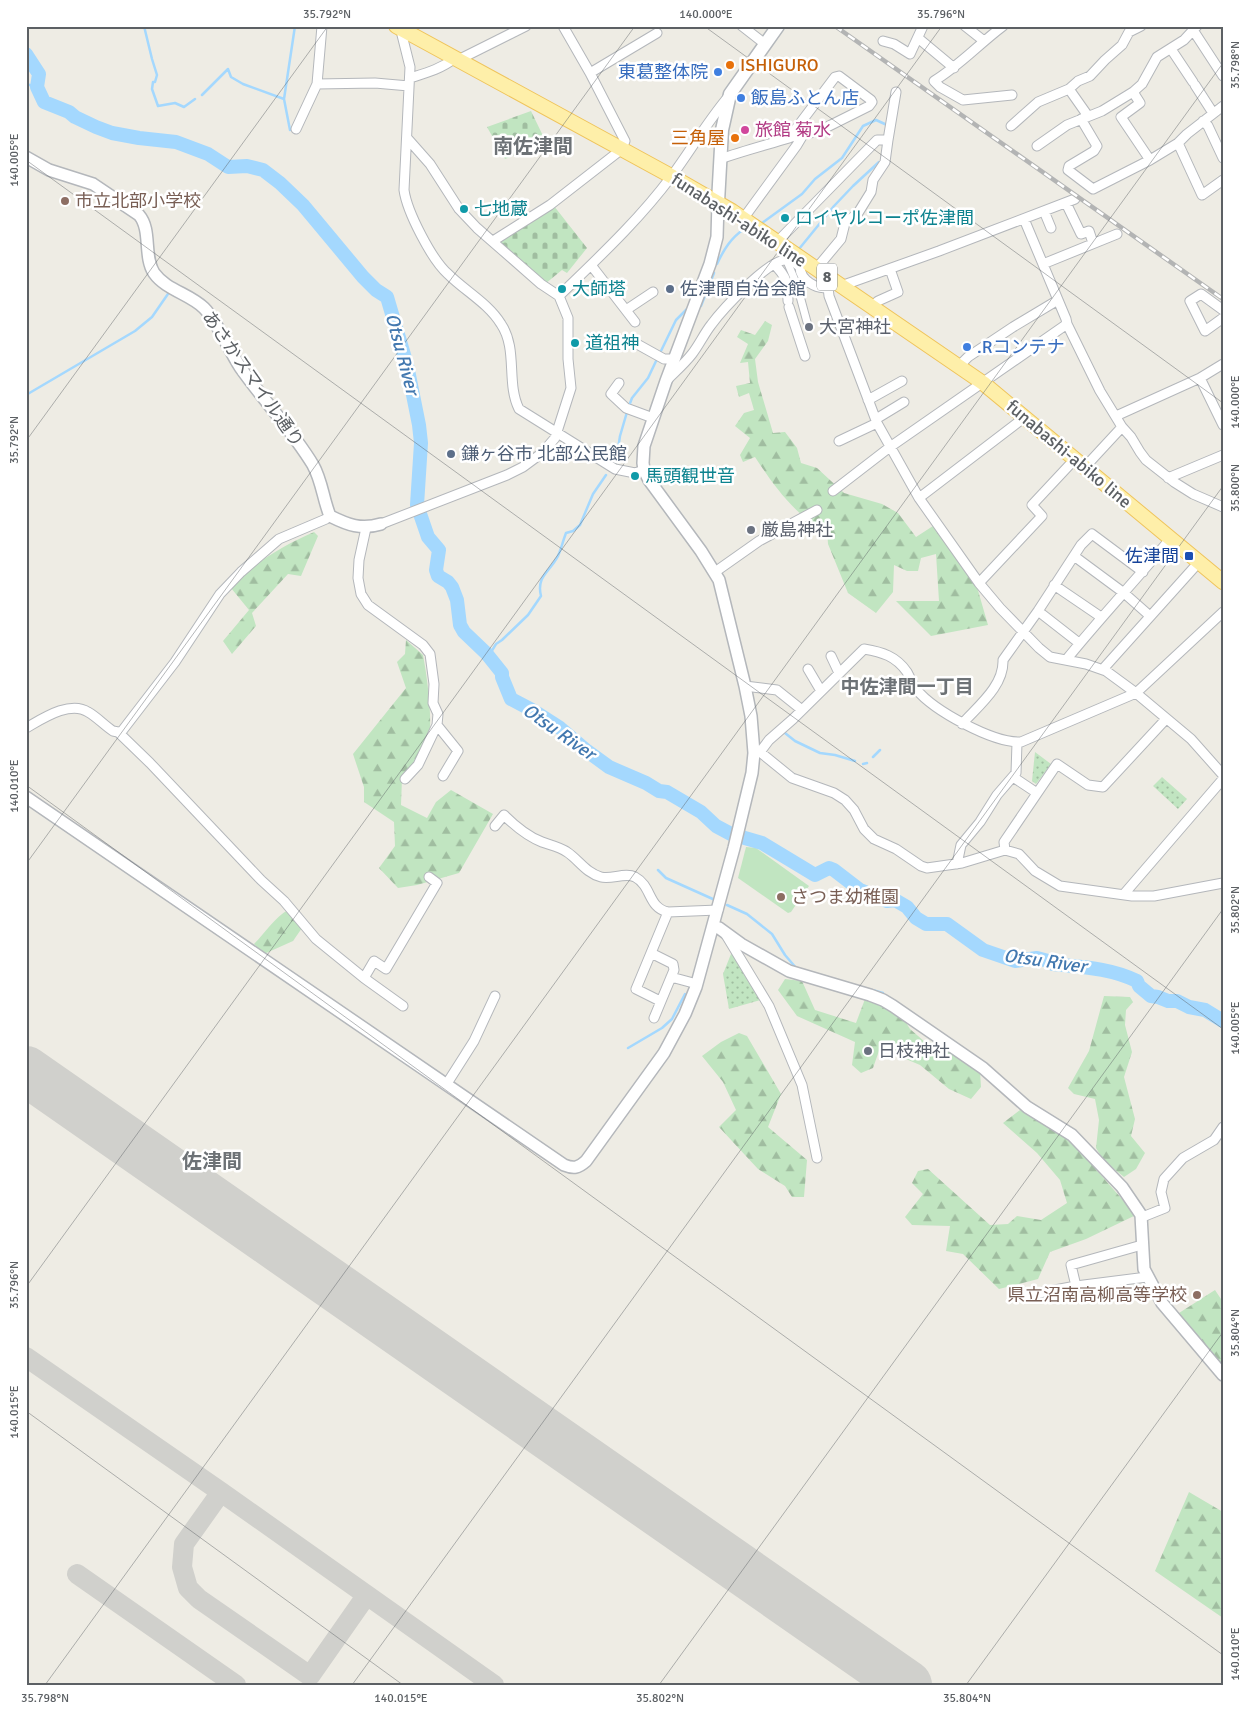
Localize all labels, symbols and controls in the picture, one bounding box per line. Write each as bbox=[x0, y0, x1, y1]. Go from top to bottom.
text: 35.792°N bbox=[303, 7, 351, 22]
text: 140.000°E bbox=[679, 7, 733, 22]
text: 35.796°N bbox=[917, 7, 965, 22]
text: 35.798°N bbox=[1228, 41, 1243, 89]
place label: ISHIGURO bbox=[740, 54, 819, 76]
marker: ISHIGURO bbox=[724, 59, 736, 71]
place label: 東葛整体院 bbox=[618, 61, 708, 83]
marker: 東葛整体院 bbox=[712, 66, 724, 78]
place label: 飯島ふとん店 bbox=[751, 87, 859, 109]
marker: 飯島ふとん店 bbox=[735, 92, 747, 104]
place label: 旅館 菊水 bbox=[755, 119, 831, 141]
marker: 旅館 菊水 bbox=[739, 124, 751, 136]
place label: 三角屋 bbox=[671, 127, 725, 149]
marker: 三角屋 bbox=[729, 132, 741, 144]
text: 140.005°E bbox=[7, 133, 22, 187]
district label: 南佐津間 bbox=[493, 134, 573, 159]
street label: funabashi-abiko line bbox=[667, 168, 811, 272]
place label: 市立北部小学校 bbox=[75, 190, 201, 212]
marker: 市立北部小学校 bbox=[59, 195, 71, 207]
place label: 七地蔵 bbox=[474, 198, 528, 220]
marker: 七地蔵 bbox=[458, 203, 470, 215]
place label: ロイヤルコーポ佐津間 bbox=[795, 207, 974, 229]
marker: ロイヤルコーポ佐津間 bbox=[779, 212, 791, 224]
road number: 8 bbox=[817, 264, 837, 290]
place label: 大師塔 bbox=[572, 278, 626, 300]
place label: 佐津間自治会館 bbox=[680, 278, 806, 300]
marker: 大師塔 bbox=[556, 283, 568, 295]
marker: 佐津間自治会館 bbox=[664, 283, 676, 295]
street label: あさかスマイル通り bbox=[198, 307, 308, 451]
water label: Otsu River bbox=[380, 311, 425, 400]
place label: 大宮神社 bbox=[819, 316, 891, 338]
marker: 大宮神社 bbox=[803, 321, 815, 333]
place label: 道祖神 bbox=[585, 332, 639, 354]
place label: .Rコンテナ bbox=[977, 336, 1065, 358]
marker: 道祖神 bbox=[569, 337, 581, 349]
marker: .Rコンテナ bbox=[961, 341, 973, 353]
text: 140.000°E bbox=[1228, 375, 1243, 429]
street label: funabashi-abiko line bbox=[1002, 395, 1136, 513]
text: 35.792°N bbox=[7, 416, 22, 464]
place label: 鎌ヶ谷市 北部公民館 bbox=[461, 443, 627, 465]
marker: 鎌ヶ谷市 北部公民館 bbox=[445, 448, 457, 460]
text: 35.800°N bbox=[1228, 464, 1243, 512]
place label: 馬頭観世音 bbox=[645, 465, 735, 487]
marker: 馬頭観世音 bbox=[629, 470, 641, 482]
place label: 厳島神社 bbox=[761, 519, 833, 541]
marker: 厳島神社 bbox=[745, 524, 757, 536]
place label: 佐津間 bbox=[1125, 545, 1179, 567]
marker: 佐津間 bbox=[1183, 550, 1195, 562]
district label: 中佐津間一丁目 bbox=[840, 675, 974, 699]
water label: Otsu River bbox=[518, 698, 602, 767]
text: 140.010°E bbox=[7, 759, 22, 813]
place label: さつま幼稚園 bbox=[791, 886, 899, 908]
text: 35.802°N bbox=[1228, 886, 1243, 934]
marker: さつま幼稚園 bbox=[775, 891, 787, 903]
water label: Otsu River bbox=[1002, 943, 1091, 979]
text: 140.005°E bbox=[1228, 1001, 1243, 1055]
place label: 日枝神社 bbox=[878, 1040, 950, 1062]
marker: 日枝神社 bbox=[862, 1045, 874, 1057]
district label: 佐津間 bbox=[182, 1149, 242, 1174]
text: 35.796°N bbox=[7, 1261, 22, 1309]
place label: 県立沼南高柳高等学校 bbox=[1007, 1284, 1187, 1306]
marker: 県立沼南高柳高等学校 bbox=[1191, 1289, 1203, 1301]
text: 35.804°N bbox=[1228, 1309, 1243, 1357]
text: 140.015°E bbox=[7, 1385, 22, 1439]
text: 140.010°E bbox=[1228, 1627, 1243, 1681]
text: 35.798°N bbox=[21, 1691, 69, 1706]
text: 140.015°E bbox=[374, 1691, 428, 1706]
text: 35.802°N bbox=[636, 1691, 684, 1706]
text: 35.804°N bbox=[943, 1691, 991, 1706]

